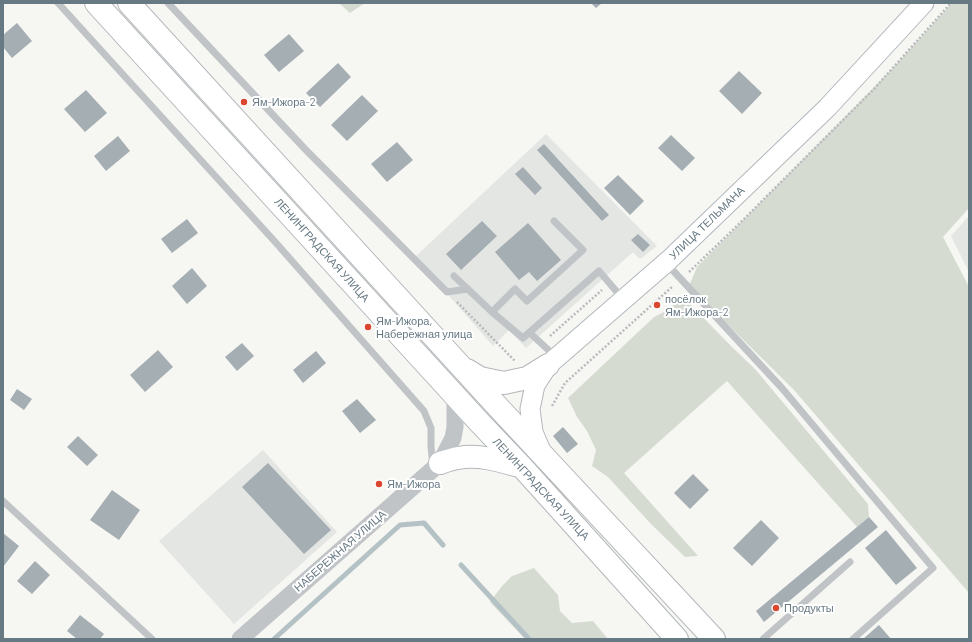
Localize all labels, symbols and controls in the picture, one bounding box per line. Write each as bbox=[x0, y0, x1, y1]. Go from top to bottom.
place label: Ям-Ижора-2 bbox=[252, 95, 316, 109]
marker: Ям-Ижора-2 bbox=[239, 97, 249, 107]
street label: УЛИЦА ТЕЛЬМАНА bbox=[667, 184, 747, 262]
street label: ЛЕНИНГРАДСКАЯ УЛИЦА bbox=[272, 195, 372, 305]
place label: посёлок Ям-Ижора-2 bbox=[665, 292, 729, 318]
marker: посёлок Ям-Ижора-2 bbox=[652, 300, 662, 310]
place label: Ям-Ижора, Набережная улица bbox=[376, 314, 472, 340]
marker: Ям-Ижора, Набережная улица bbox=[363, 322, 373, 332]
street label: ЛЕНИНГРАДСКАЯ УЛИЦА bbox=[490, 435, 592, 543]
place label: Ям-Ижора bbox=[387, 477, 440, 491]
marker: Ям-Ижора bbox=[374, 479, 384, 489]
street label: НАБЕРЕЖНАЯ УЛИЦА bbox=[291, 508, 389, 594]
place label: Продукты bbox=[784, 601, 834, 615]
marker: Продукты bbox=[771, 603, 781, 613]

